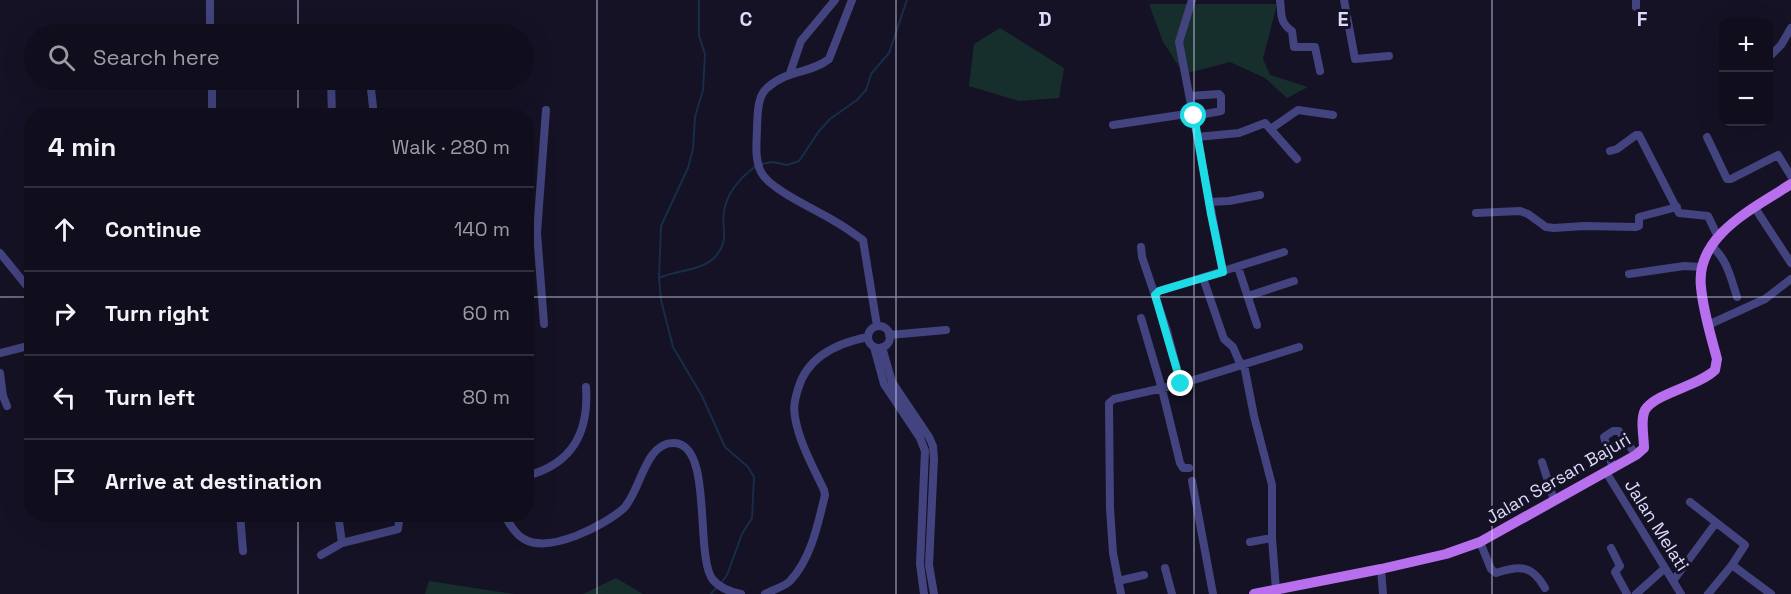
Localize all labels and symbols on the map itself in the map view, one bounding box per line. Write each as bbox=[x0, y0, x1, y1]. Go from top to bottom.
text: C bbox=[740, 6, 753, 32]
text: D bbox=[1038, 6, 1052, 32]
text: E bbox=[1337, 6, 1349, 32]
text: F bbox=[1637, 6, 1648, 32]
route start bbox=[1180, 102, 1206, 128]
route end bbox=[1167, 370, 1193, 396]
street label: Jalan Sersan Bajuri bbox=[1481, 427, 1635, 529]
street label: Jalan Melati bbox=[1620, 475, 1694, 575]

